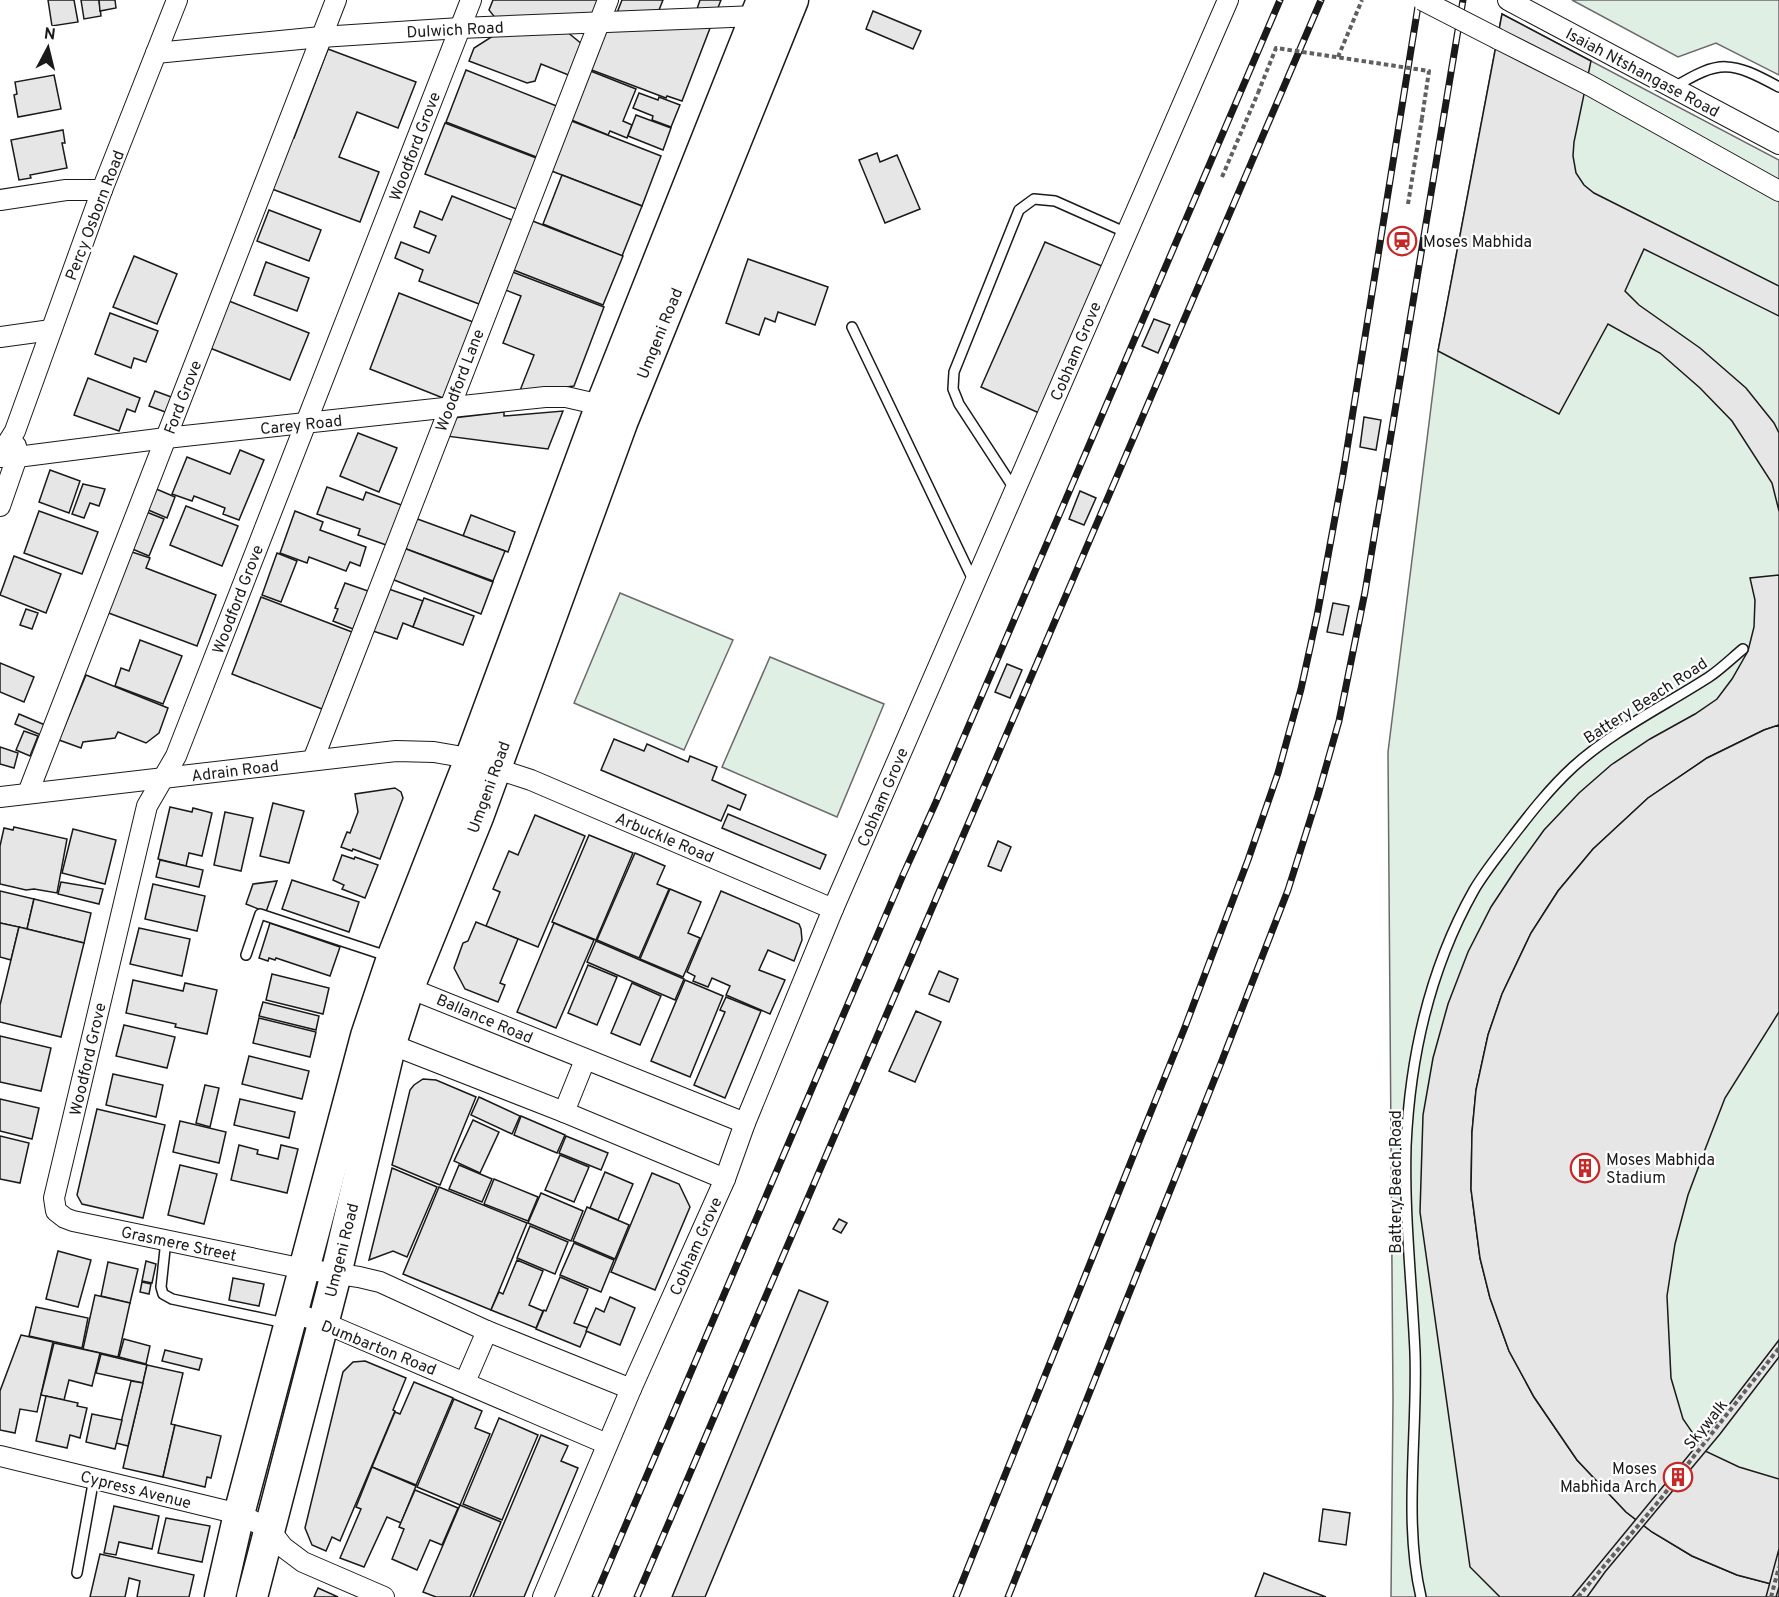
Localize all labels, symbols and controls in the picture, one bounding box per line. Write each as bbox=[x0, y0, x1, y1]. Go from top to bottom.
north arrow bbox=[18, 18, 78, 78]
street label: Dulwich Road bbox=[406, 18, 504, 44]
text: N bbox=[43, 24, 57, 46]
street label: Isaiah Ntshangase Road bbox=[1562, 25, 1722, 123]
street label: Woodford Grove bbox=[386, 89, 446, 204]
street label: Percy Osborn Road bbox=[62, 148, 130, 284]
station icon: Moses Mabhida bbox=[1386, 225, 1418, 257]
place label: Moses Mabhida bbox=[1423, 233, 1532, 253]
street label: Umgeni Road bbox=[634, 285, 688, 382]
street label: Cobham Grove bbox=[1047, 299, 1107, 404]
street label: Woodford Lane bbox=[432, 327, 490, 435]
street label: Ford Grove bbox=[161, 358, 207, 437]
street label: Carey Road bbox=[259, 412, 343, 440]
street label: Woodford Grove bbox=[209, 542, 269, 657]
street label: Battery Beach Road bbox=[1580, 654, 1712, 749]
street label: Umgeni Road bbox=[464, 739, 516, 836]
street label: Cobham Grove bbox=[854, 745, 914, 850]
street label: Adrain Road bbox=[190, 757, 280, 787]
street label: Arbuckle Road bbox=[612, 809, 716, 869]
street label: Ballance Road bbox=[433, 991, 535, 1049]
street label: Woodford Grove bbox=[66, 1001, 112, 1118]
street label: Battery Beach Road bbox=[1387, 1110, 1407, 1254]
place label: Moses Mabhida Stadium bbox=[1606, 1151, 1715, 1189]
building icon: Moses Mabhida Stadium bbox=[1569, 1152, 1601, 1184]
street label: Cobham Grove bbox=[666, 1194, 727, 1299]
street label: Umgeni Road bbox=[322, 1201, 364, 1300]
street label: Grasmere Street bbox=[119, 1223, 238, 1267]
street label: Dumbarton Road bbox=[318, 1317, 439, 1381]
street label: Skywalk bbox=[1680, 1396, 1733, 1454]
place label: Moses Mabhida Arch bbox=[1560, 1460, 1657, 1498]
building icon: Moses Mabhida Arch bbox=[1662, 1461, 1694, 1493]
street label: Cypress Avenue bbox=[78, 1467, 193, 1514]

